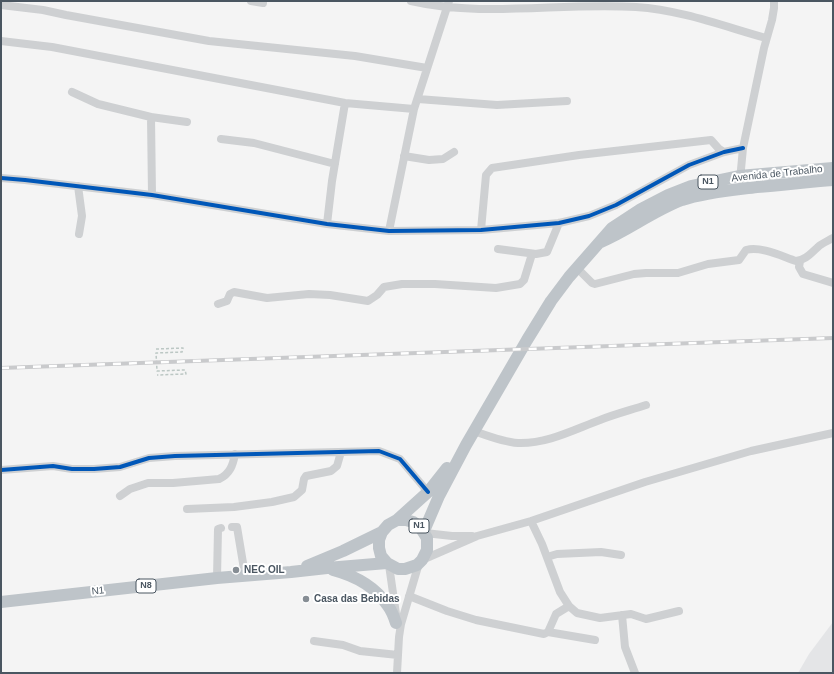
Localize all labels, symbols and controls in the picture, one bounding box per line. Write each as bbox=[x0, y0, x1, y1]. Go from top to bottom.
street label: Avenida de Trabalho bbox=[731, 163, 823, 185]
road number: N1 bbox=[698, 175, 718, 189]
road number: N1 bbox=[409, 519, 429, 533]
place label: NEC OIL bbox=[244, 564, 285, 576]
marker: NEC OIL bbox=[231, 565, 241, 575]
road number: N8 bbox=[136, 579, 156, 593]
street label: N1 bbox=[91, 584, 105, 598]
place label: Casa das Bebidas bbox=[314, 593, 400, 605]
marker: Casa das Bebidas bbox=[301, 594, 311, 604]

